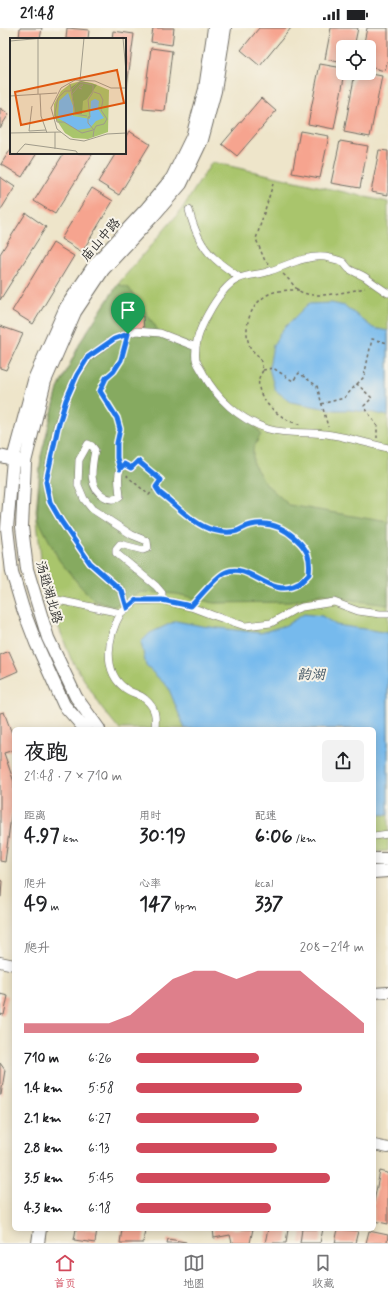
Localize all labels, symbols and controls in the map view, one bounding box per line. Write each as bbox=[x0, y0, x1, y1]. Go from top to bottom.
text: 21:48 bbox=[20, 4, 55, 24]
inset map bbox=[10, 38, 126, 154]
map controls bbox=[336, 40, 376, 80]
button: locate bbox=[336, 40, 376, 80]
street label: 庙山中路 bbox=[78, 215, 125, 265]
pin bbox=[111, 293, 145, 334]
icon: arrive bbox=[117, 299, 139, 321]
street label: 汤逊湖北路 bbox=[31, 559, 66, 626]
water label: 韵湖 bbox=[297, 666, 327, 684]
text: 夜跑 bbox=[24, 739, 68, 767]
button: share bbox=[322, 740, 364, 782]
text: 21:48 · 7 × 710 m bbox=[24, 768, 122, 785]
text: 距离 bbox=[24, 809, 46, 823]
text: 用时 bbox=[139, 809, 161, 823]
text: 配速 bbox=[255, 809, 277, 823]
text: 4.97 bbox=[24, 823, 60, 850]
text: 30:19 bbox=[139, 823, 186, 850]
text: 6:06 bbox=[255, 823, 292, 850]
text: km bbox=[60, 832, 79, 846]
text: /km bbox=[292, 832, 316, 846]
text: 爬升 bbox=[24, 877, 46, 891]
text: 心率 bbox=[139, 877, 161, 891]
text: kcal bbox=[255, 877, 273, 891]
text: 49 bbox=[24, 891, 48, 918]
text: 147 bbox=[139, 891, 172, 918]
text: 337 bbox=[255, 891, 283, 918]
text: m bbox=[48, 900, 59, 914]
text: bpm bbox=[172, 900, 197, 914]
text: 208–214 m bbox=[300, 939, 364, 956]
text: 爬升 bbox=[24, 940, 50, 957]
text: 710 m bbox=[24, 1050, 59, 1067]
text: 6:26 bbox=[88, 1050, 112, 1067]
text: 1.4 km bbox=[24, 1080, 63, 1097]
text: 5:58 bbox=[88, 1080, 114, 1097]
text: 2.1 km bbox=[24, 1110, 61, 1127]
text: 6:27 bbox=[88, 1110, 111, 1127]
text: 2.8 km bbox=[24, 1140, 63, 1157]
text: 6:13 bbox=[88, 1140, 109, 1157]
text: 3.5 km bbox=[24, 1170, 63, 1187]
text: 5:45 bbox=[88, 1170, 114, 1187]
text: 4.3 km bbox=[24, 1200, 63, 1217]
text: 6:18 bbox=[88, 1200, 111, 1217]
tab: 首页 bbox=[54, 1252, 76, 1291]
tab: 地图 bbox=[183, 1252, 205, 1291]
tab: 收藏 bbox=[312, 1252, 334, 1291]

